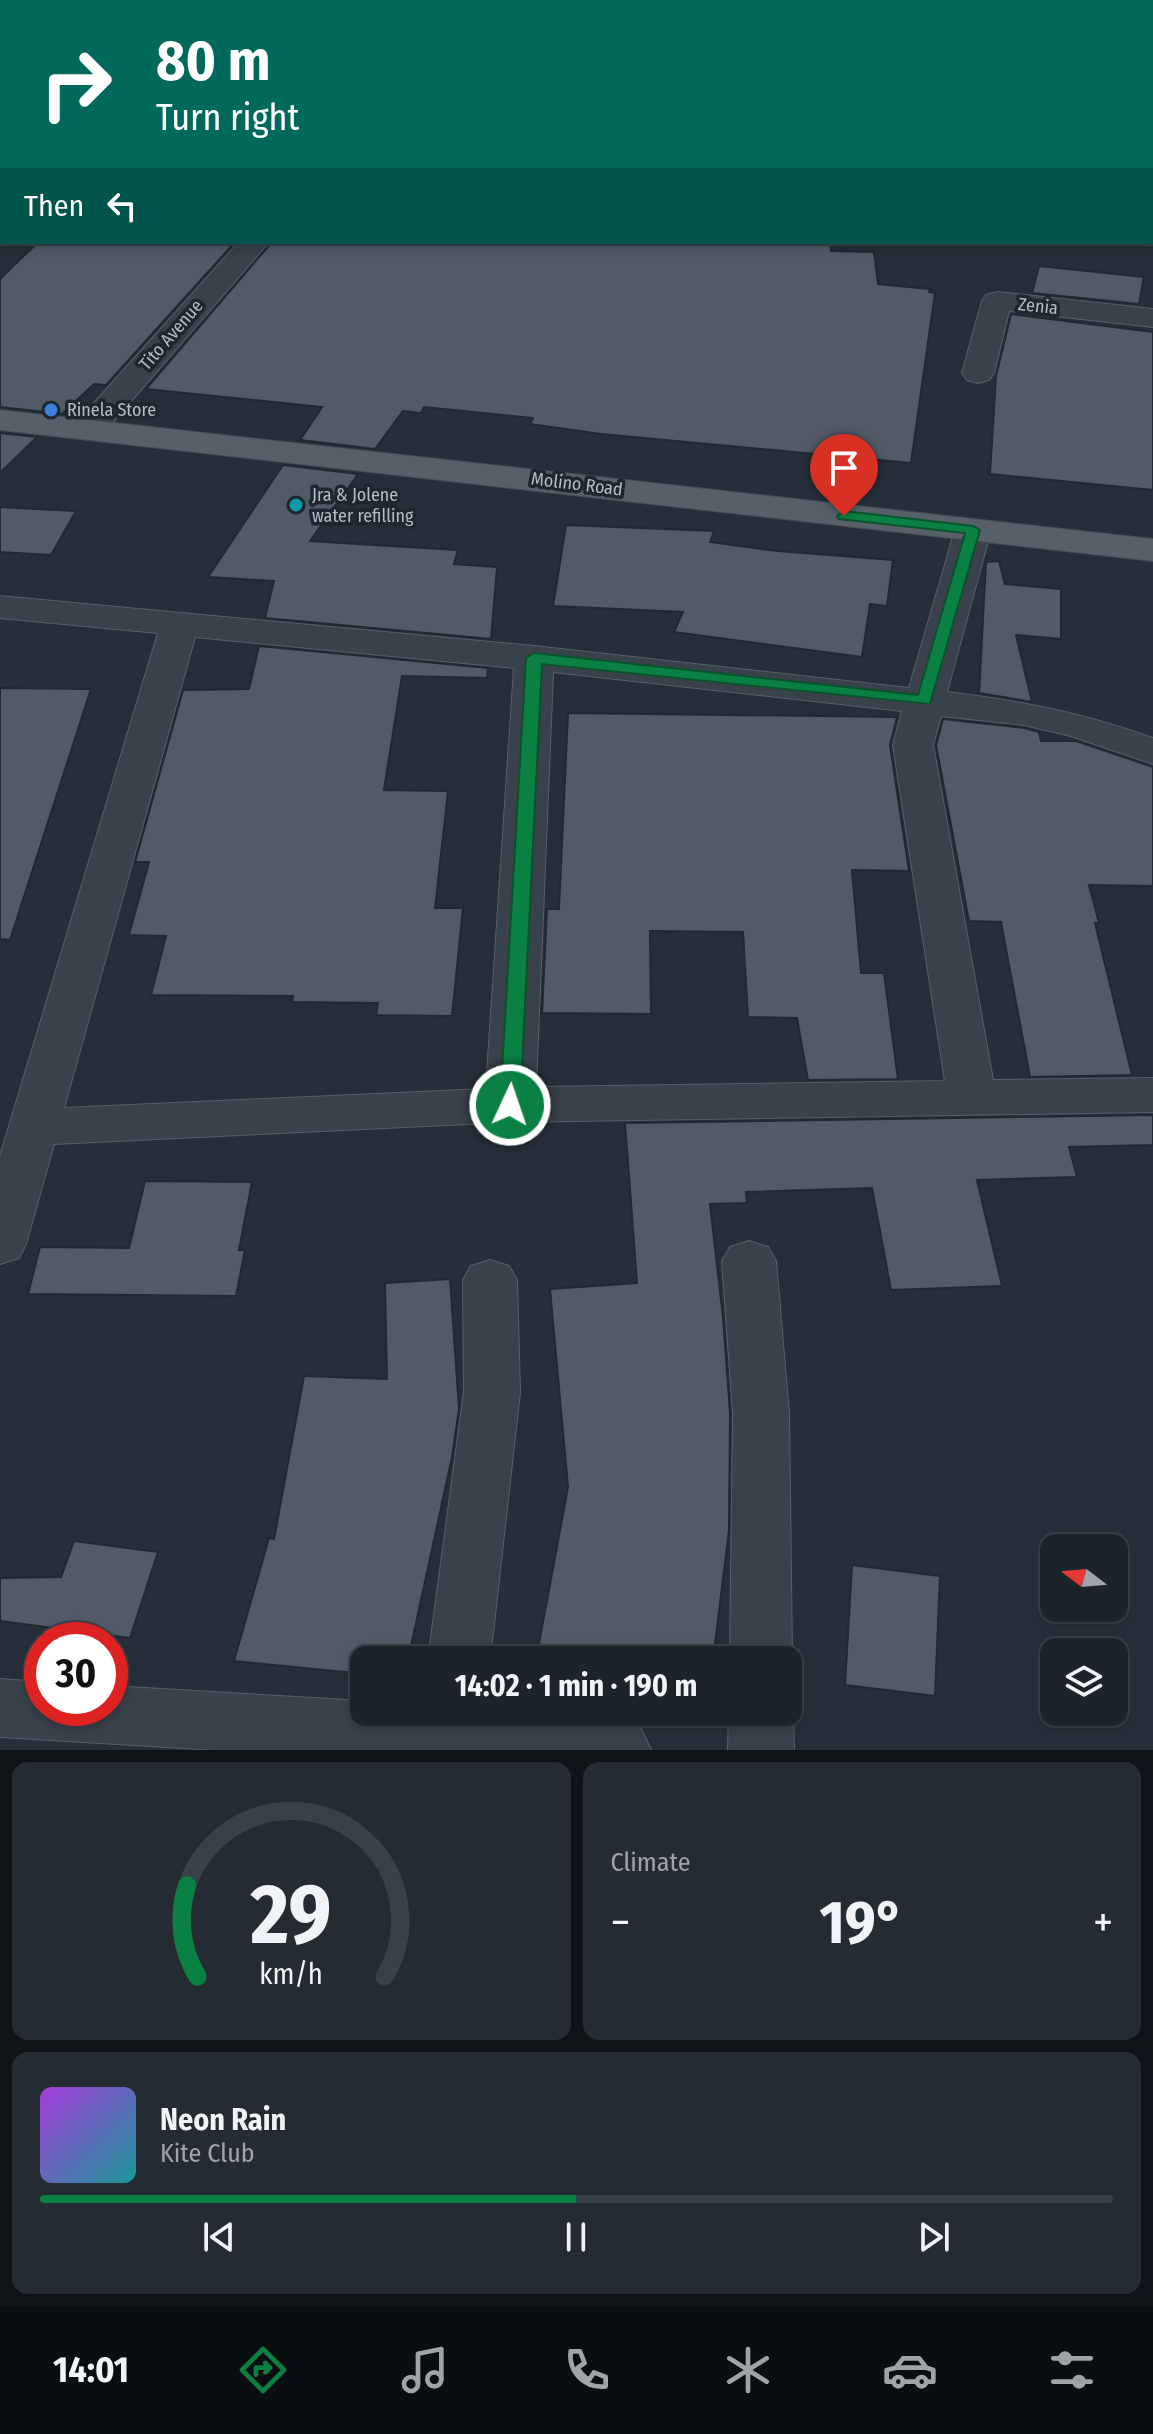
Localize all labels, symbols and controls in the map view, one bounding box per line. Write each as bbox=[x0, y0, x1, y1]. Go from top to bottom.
text: 80 m bbox=[156, 28, 271, 95]
icon: right bbox=[24, 32, 128, 136]
text: Turn right bbox=[156, 96, 299, 140]
icon: left bbox=[100, 184, 144, 228]
text: Then bbox=[24, 188, 84, 224]
street label: Zenia bbox=[1017, 293, 1059, 319]
street label: Tito Avenue bbox=[134, 295, 208, 375]
place label: Rinela Store bbox=[67, 399, 156, 421]
marker: Rinela Store bbox=[42, 401, 60, 419]
pin bbox=[810, 434, 878, 516]
icon: arrive bbox=[822, 446, 866, 490]
street label: Molino Road bbox=[530, 467, 624, 501]
place label: Jra & Jolene water refilling bbox=[312, 484, 414, 527]
marker: Jra & Jolene water refilling bbox=[287, 496, 305, 514]
position arrow bbox=[468, 1063, 552, 1147]
north arrow bbox=[1040, 1534, 1128, 1622]
map controls bbox=[1040, 1534, 1128, 1726]
speed limit sign: 30 bbox=[24, 1622, 128, 1726]
button: layers bbox=[1040, 1638, 1128, 1726]
text: 14:02 · 1 min · 190 m bbox=[455, 1668, 697, 1704]
text: Climate bbox=[611, 1847, 691, 1878]
text: 29 bbox=[250, 1865, 332, 1965]
text: 19° bbox=[819, 1887, 904, 1959]
text: − bbox=[611, 1896, 630, 1949]
text: + bbox=[1093, 1896, 1113, 1949]
text: km/h bbox=[259, 1957, 323, 1992]
text: Neon Rain bbox=[160, 2102, 286, 2138]
text: Kite Club bbox=[160, 2138, 255, 2169]
icon: previous bbox=[197, 2215, 241, 2259]
icon: pause bbox=[554, 2215, 598, 2259]
icon: next bbox=[912, 2215, 956, 2259]
icon: directions bbox=[235, 2342, 291, 2398]
icon: music bbox=[397, 2342, 453, 2398]
icon: phone bbox=[559, 2342, 615, 2398]
icon: climate bbox=[720, 2342, 776, 2398]
icon: car bbox=[882, 2342, 938, 2398]
icon: filters bbox=[1044, 2342, 1100, 2398]
text: 14:01 bbox=[53, 2348, 129, 2392]

